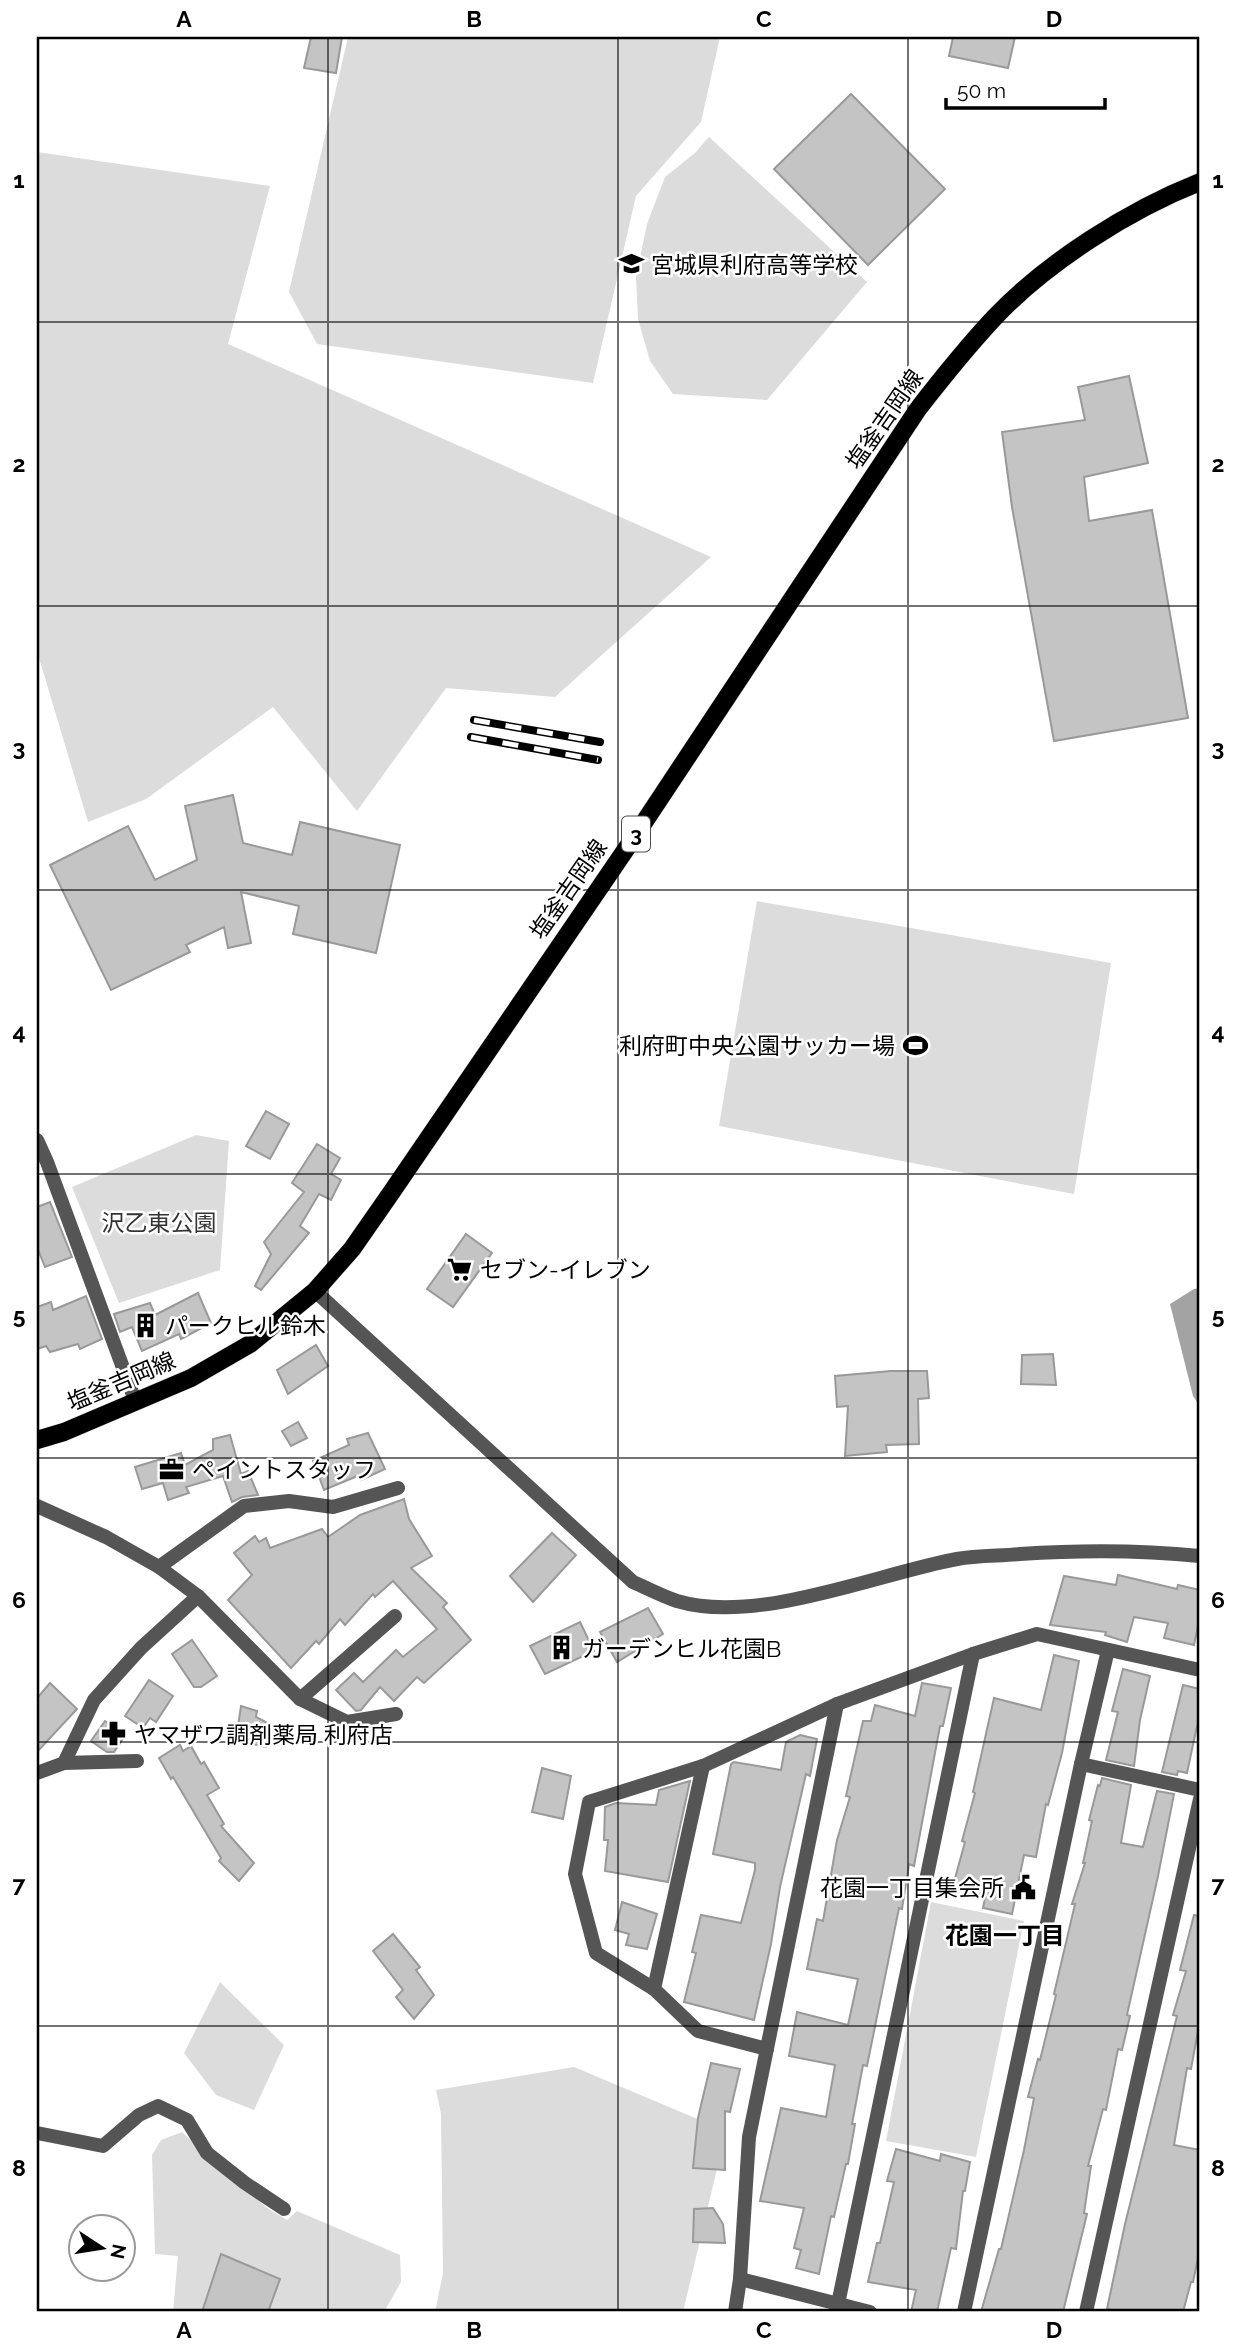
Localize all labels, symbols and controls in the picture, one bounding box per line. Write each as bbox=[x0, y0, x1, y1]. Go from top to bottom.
text: A bbox=[176, 5, 192, 32]
text: B bbox=[466, 5, 482, 32]
text: C bbox=[756, 5, 772, 32]
text: D bbox=[1046, 5, 1062, 32]
scale bar bbox=[946, 66, 1106, 110]
text: 50 m bbox=[957, 78, 1006, 103]
text: 1 bbox=[13, 166, 25, 193]
text: 1 bbox=[1212, 166, 1224, 193]
school or university icon: 宮城県利府高等学校 bbox=[617, 250, 645, 278]
place label: 宮城県利府高等学校 bbox=[651, 251, 858, 278]
street label: 塩釜吉岡線 bbox=[840, 364, 928, 474]
text: 2 bbox=[13, 450, 25, 477]
text: 2 bbox=[1212, 450, 1224, 477]
text: 3 bbox=[13, 734, 25, 761]
text: 3 bbox=[1212, 734, 1224, 761]
road number: 3 bbox=[622, 816, 650, 852]
street label: 塩釜吉岡線 bbox=[524, 834, 612, 944]
text: 4 bbox=[12, 1018, 26, 1045]
text: 4 bbox=[1211, 1018, 1225, 1045]
sports icon: 利府町中央公園サッカー場 bbox=[901, 1031, 929, 1059]
place label: 利府町中央公園サッカー場 bbox=[619, 1032, 895, 1059]
park label: 沢乙東公園 bbox=[102, 1209, 217, 1236]
supermarket icon: セブン-イレブン bbox=[446, 1255, 474, 1283]
place label: セブン-イレブン bbox=[480, 1256, 651, 1283]
text: 5 bbox=[13, 1302, 26, 1329]
text: 5 bbox=[1212, 1302, 1225, 1329]
building icon: パークヒル鈴木 bbox=[131, 1311, 159, 1339]
place label: パークヒル鈴木 bbox=[165, 1312, 326, 1339]
street label: 塩釜吉岡線 bbox=[63, 1346, 179, 1416]
office icon: ペイントスタッフ bbox=[158, 1455, 186, 1483]
place label: ペイントスタッフ bbox=[192, 1456, 376, 1483]
text: 6 bbox=[12, 1586, 26, 1613]
text: 6 bbox=[1211, 1586, 1225, 1613]
building icon: ガーデンヒル花園B bbox=[548, 1634, 576, 1662]
place label: ガーデンヒル花園B bbox=[582, 1635, 781, 1662]
pharmacy icon: ヤマザワ調剤薬局 利府店 bbox=[100, 1720, 128, 1748]
place label: ヤマザワ調剤薬局 利府店 bbox=[134, 1721, 393, 1748]
text: 7 bbox=[13, 1870, 26, 1897]
text: 7 bbox=[1212, 1870, 1225, 1897]
public building icon: 花園一丁目集会所 bbox=[1010, 1873, 1038, 1901]
place label: 花園一丁目集会所 bbox=[820, 1874, 1004, 1901]
district label: 花園一丁目 bbox=[945, 1921, 1065, 1950]
text: 8 bbox=[12, 2154, 26, 2181]
text: 8 bbox=[1211, 2154, 1225, 2181]
north arrow bbox=[66, 2212, 136, 2282]
text: N bbox=[106, 2242, 131, 2261]
text: A bbox=[176, 2316, 192, 2343]
text: B bbox=[466, 2316, 482, 2343]
text: C bbox=[756, 2316, 772, 2343]
text: D bbox=[1046, 2316, 1062, 2343]

